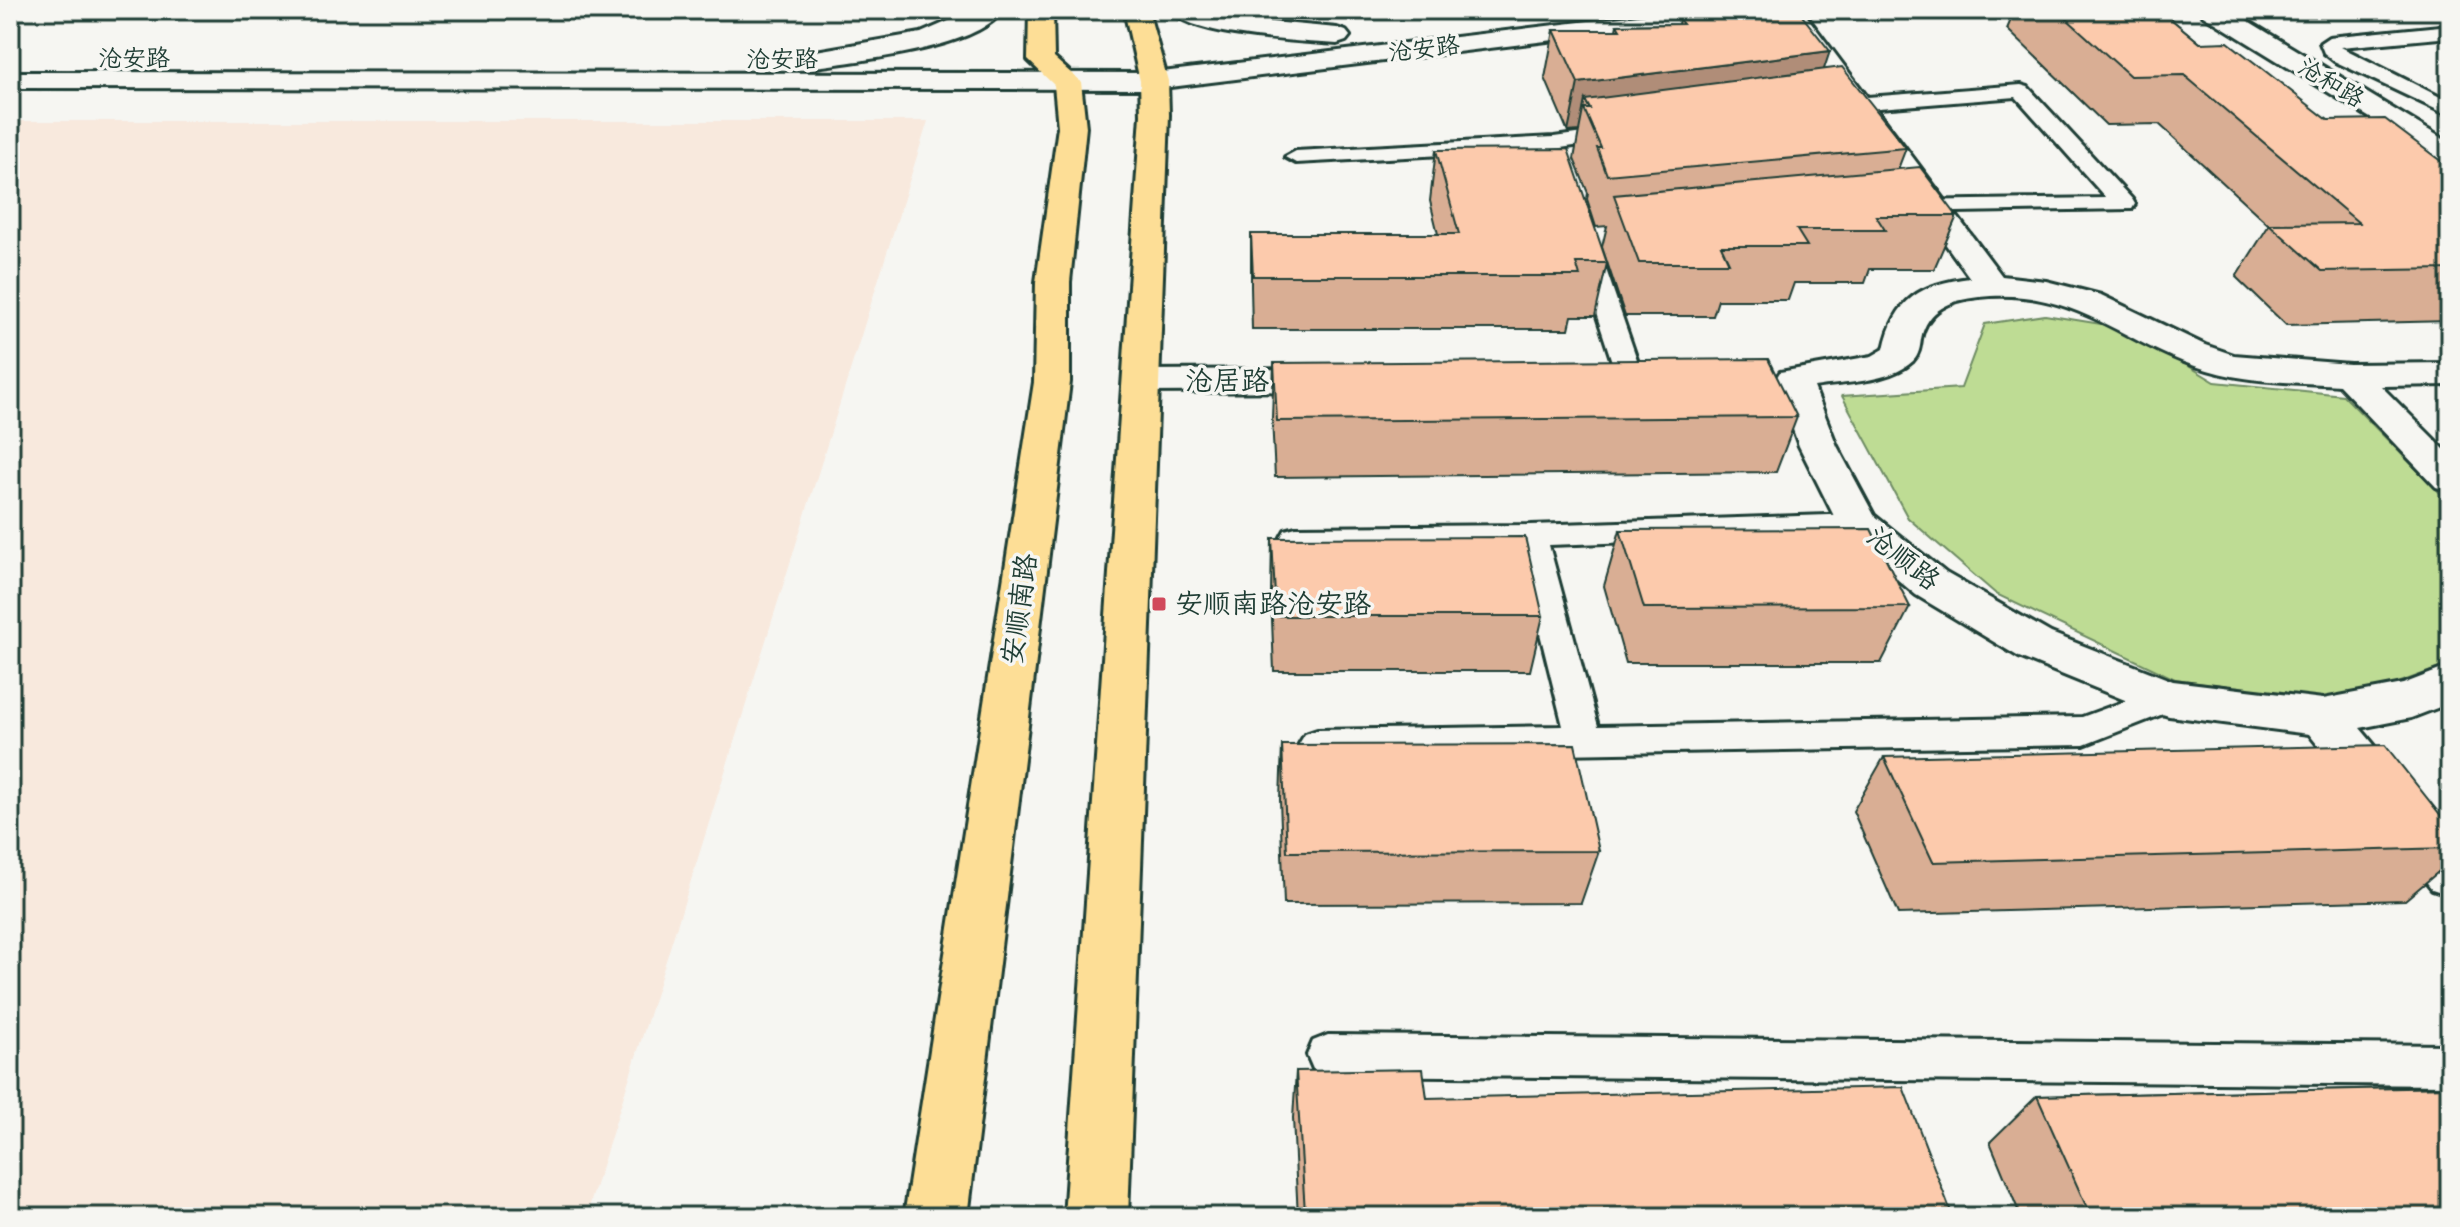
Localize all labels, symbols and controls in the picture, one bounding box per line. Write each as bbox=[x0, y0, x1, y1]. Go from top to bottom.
street label: 沧安路 bbox=[1387, 30, 1461, 68]
street label: 沧安路 bbox=[98, 44, 170, 73]
street label: 沧安路 bbox=[746, 45, 818, 74]
street label: 沧和路 bbox=[2293, 52, 2369, 114]
street label: 沧居路 bbox=[1185, 364, 1269, 399]
street label: 沧顺路 bbox=[1859, 519, 1947, 599]
street label: 安顺南路 bbox=[995, 551, 1045, 667]
place label: 安顺南路沧安路 bbox=[1175, 587, 1371, 622]
marker: 安顺南路沧安路 bbox=[1150, 595, 1168, 613]

